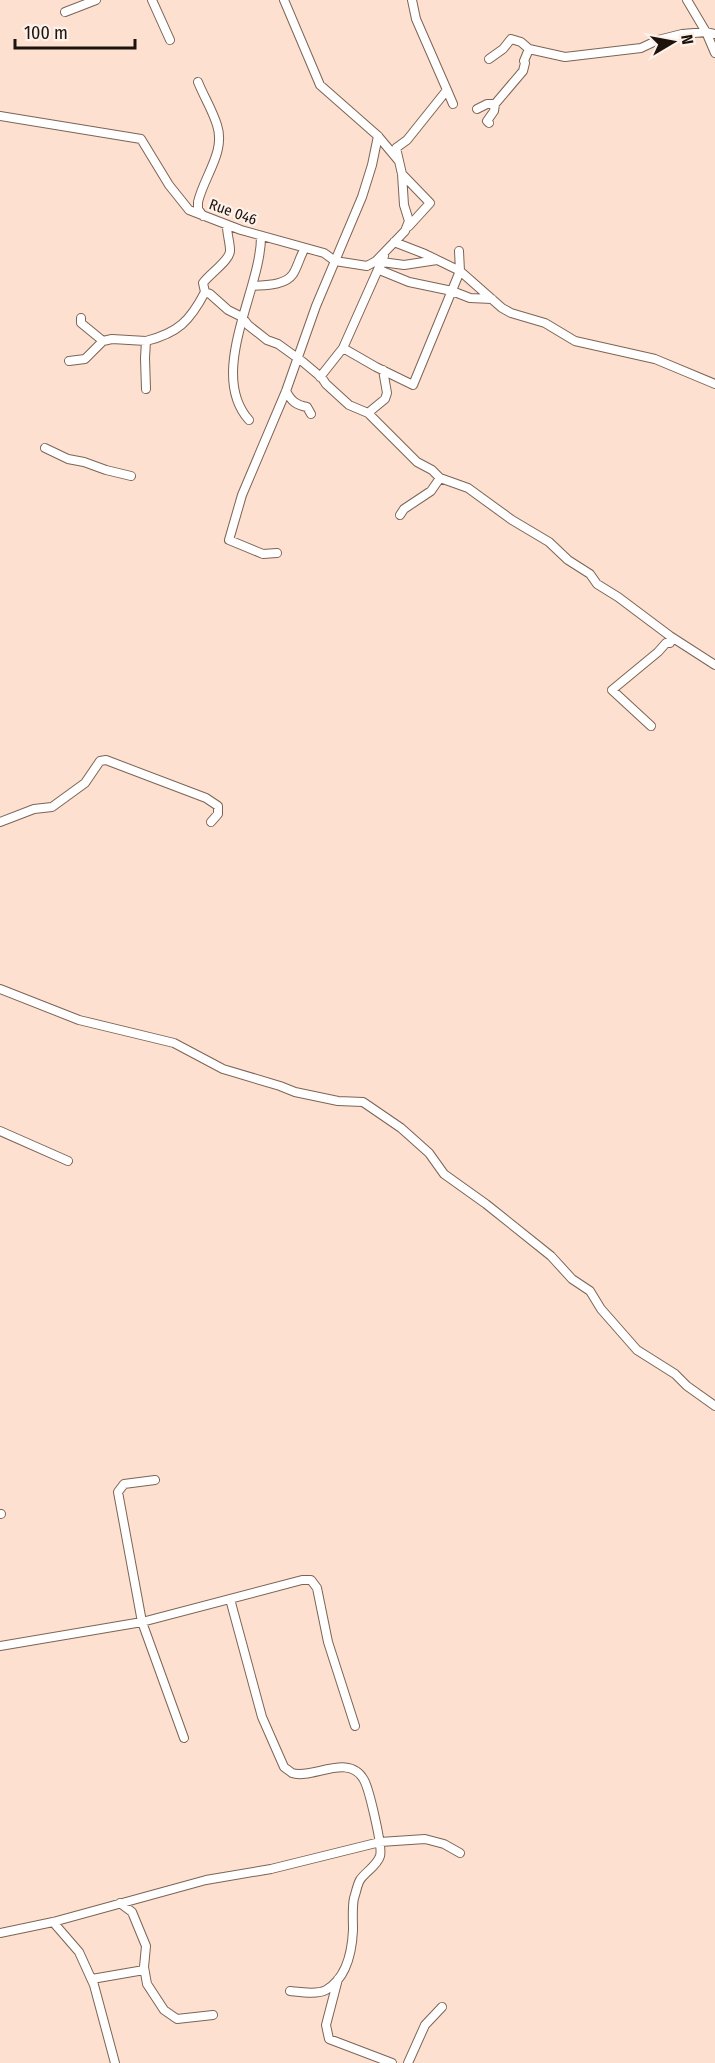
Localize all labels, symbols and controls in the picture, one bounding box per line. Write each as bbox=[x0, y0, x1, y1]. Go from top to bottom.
scale bar bbox=[15, 12, 135, 50]
north arrow bbox=[643, 12, 703, 72]
text: 100 m bbox=[24, 22, 68, 44]
text: N bbox=[677, 33, 697, 46]
street label: Rue 046 bbox=[207, 195, 259, 229]

